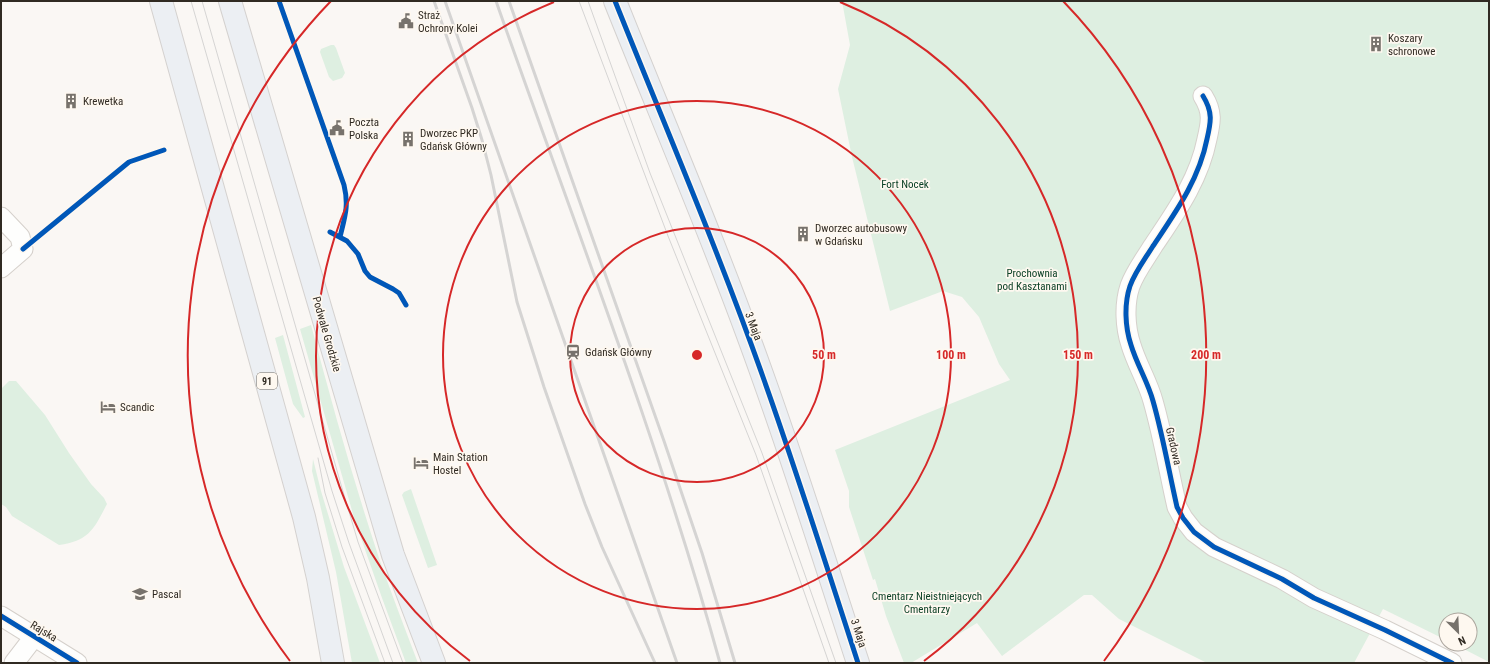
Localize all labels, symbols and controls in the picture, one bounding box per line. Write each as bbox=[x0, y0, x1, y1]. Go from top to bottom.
place label: Straż Ochrony Kolei bbox=[418, 9, 478, 35]
public building icon: Straż Ochrony Kolei bbox=[397, 12, 415, 30]
place label: Koszary schronowe bbox=[1388, 32, 1435, 58]
building icon: Koszary schronowe bbox=[1367, 35, 1385, 53]
building icon: Krewetka bbox=[62, 92, 80, 110]
place label: Krewetka bbox=[83, 95, 123, 108]
place label: Poczta Polska bbox=[349, 116, 379, 142]
public building icon: Poczta Polska bbox=[328, 119, 346, 137]
place label: Dworzec PKP Gdańsk Główny bbox=[420, 127, 487, 153]
building icon: Dworzec PKP Gdańsk Główny bbox=[399, 130, 417, 148]
park label: Fort Nocek bbox=[881, 178, 929, 191]
place label: Dworzec autobusowy w Gdańsku bbox=[815, 222, 907, 248]
building icon: Dworzec autobusowy w Gdańsku bbox=[794, 225, 812, 243]
park label: Prochownia pod Kasztanami bbox=[997, 267, 1067, 293]
street label: Podwale Grodzkie bbox=[310, 295, 343, 373]
street label: 3 Maja bbox=[742, 310, 765, 342]
station icon: Gdańsk Główny bbox=[564, 343, 582, 361]
place label: Gdańsk Główny bbox=[585, 346, 652, 359]
centre of rings bbox=[690, 348, 704, 362]
text: 50 m bbox=[812, 348, 836, 362]
text: 100 m bbox=[936, 348, 966, 362]
text: 150 m bbox=[1063, 348, 1093, 362]
text: 200 m bbox=[1191, 348, 1221, 362]
road number: 91 bbox=[257, 373, 277, 389]
hotel icon: Scandic bbox=[99, 398, 117, 416]
place label: Scandic bbox=[120, 401, 154, 414]
street label: Gradowa bbox=[1163, 426, 1184, 466]
place label: Main Station Hostel bbox=[433, 451, 488, 477]
hotel icon: Main Station Hostel bbox=[412, 454, 430, 472]
school or university icon: Pascal bbox=[131, 585, 149, 603]
place label: Pascal bbox=[152, 588, 181, 601]
park label: Cmentarz Nieistniejących Cmentarzy bbox=[872, 590, 982, 616]
north arrow bbox=[1438, 612, 1478, 652]
street label: 3 Maja bbox=[848, 617, 869, 649]
street label: Rajska bbox=[28, 618, 59, 644]
text: N bbox=[1456, 633, 1468, 648]

